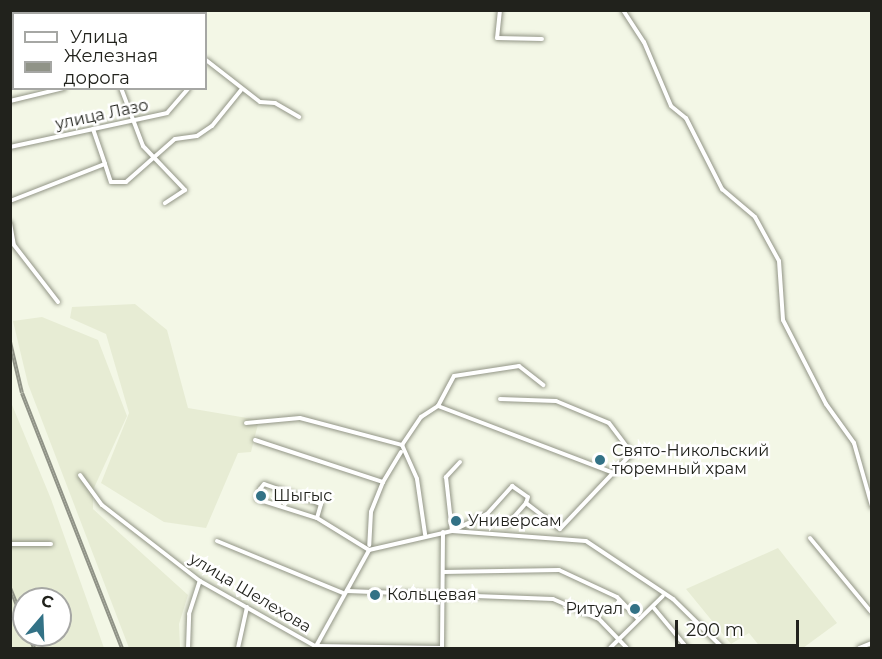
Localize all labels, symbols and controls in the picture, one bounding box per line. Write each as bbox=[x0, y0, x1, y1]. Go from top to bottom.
legend bbox=[12, 12, 207, 90]
text: Улица bbox=[70, 26, 128, 48]
text: Железная дорога bbox=[64, 45, 158, 89]
street label: улица Лазо bbox=[54, 96, 150, 134]
place label: Свято-Никольский тюремный храм bbox=[612, 441, 769, 479]
marker: Свято-Никольский тюремный храм bbox=[593, 453, 607, 467]
place label: Шыгыс bbox=[273, 486, 332, 506]
marker: Шыгыс bbox=[254, 489, 268, 503]
place label: Универсам bbox=[468, 511, 562, 531]
marker: Универсам bbox=[449, 514, 463, 528]
street label: улица Шелехова bbox=[186, 549, 314, 637]
place label: Кольцевая bbox=[387, 585, 477, 605]
north arrow bbox=[12, 587, 72, 647]
marker: Кольцевая bbox=[368, 588, 382, 602]
text: С bbox=[39, 591, 56, 612]
place label: Ритуал bbox=[565, 599, 623, 619]
marker: Ритуал bbox=[628, 602, 642, 616]
scale bar bbox=[678, 608, 802, 646]
text: 200 m bbox=[686, 619, 744, 641]

